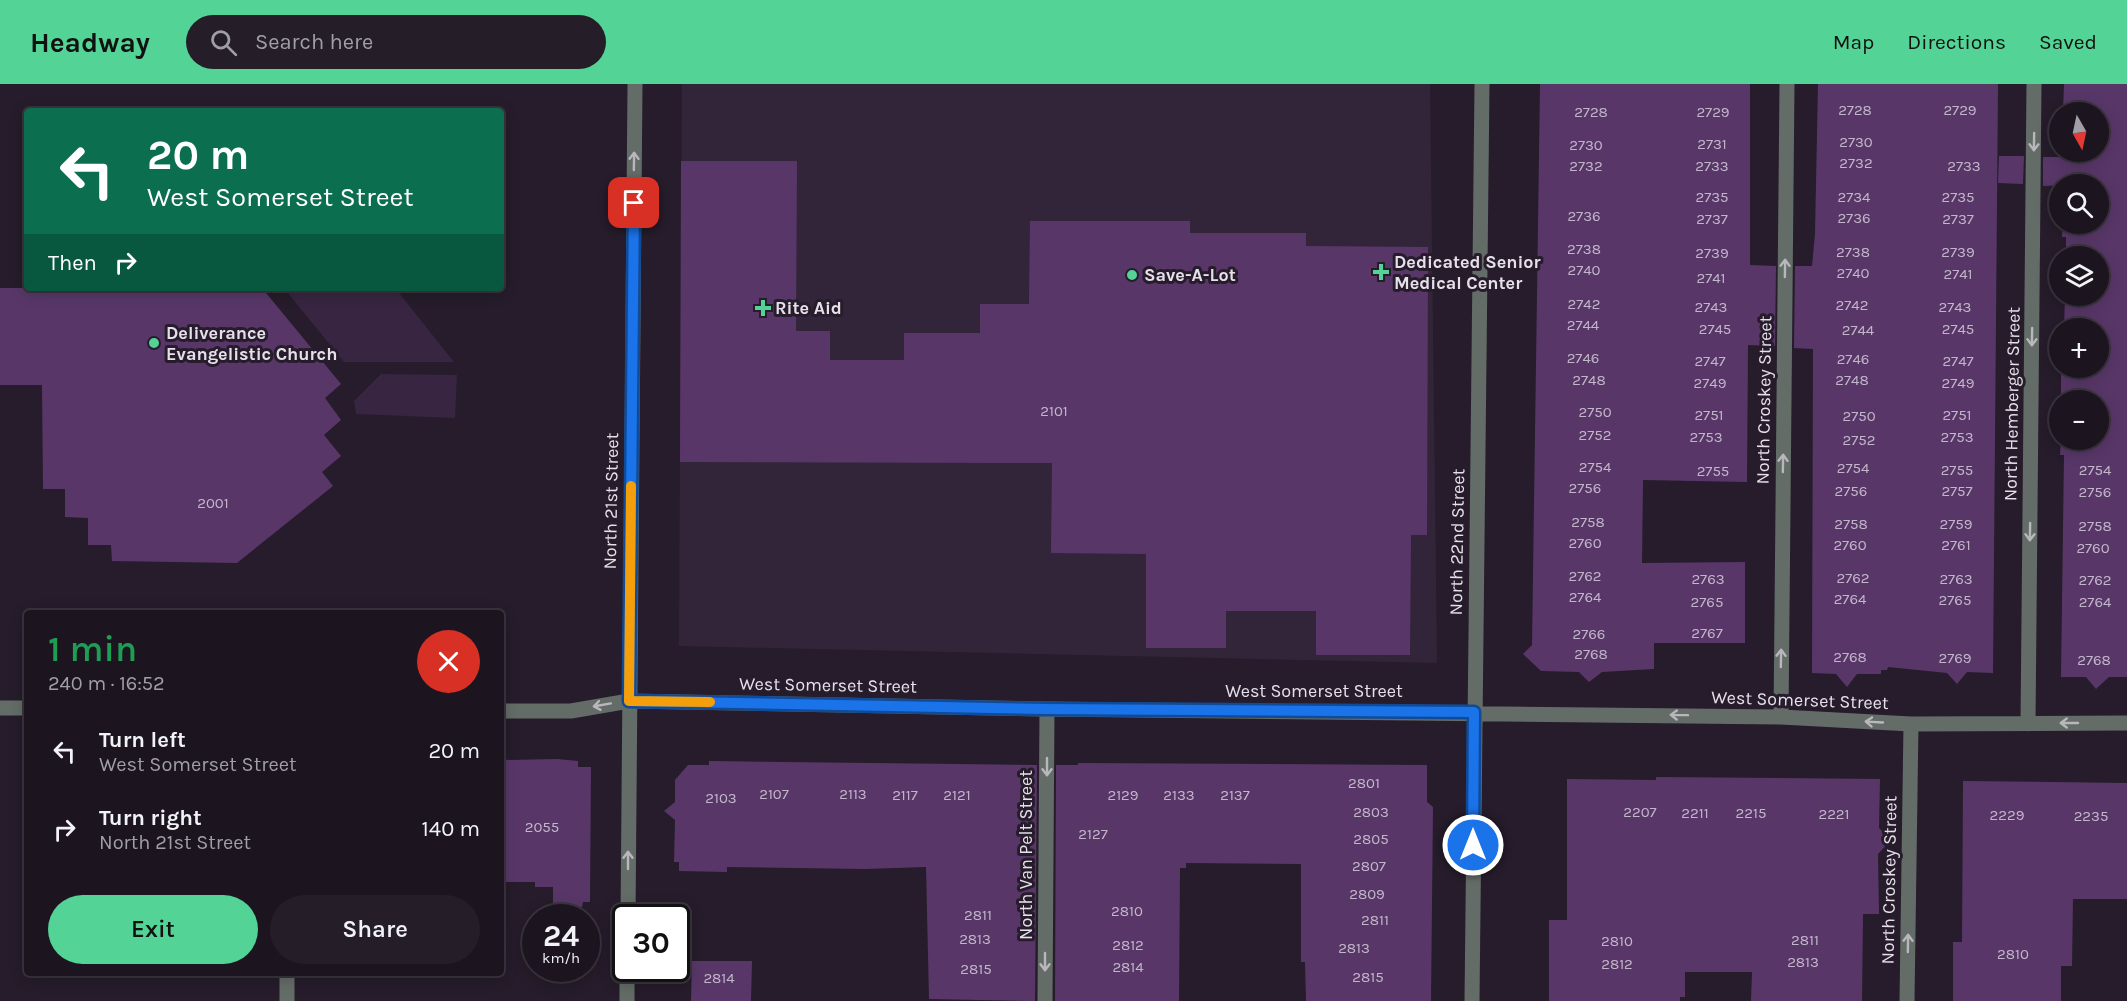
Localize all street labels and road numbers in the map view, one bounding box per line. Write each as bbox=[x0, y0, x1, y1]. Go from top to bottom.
street label: North Hemberger Street bbox=[1999, 306, 2025, 501]
street label: North Croskey Street bbox=[1752, 315, 1776, 485]
street label: North 21st Street bbox=[599, 432, 623, 570]
street label: North 22nd Street bbox=[1445, 468, 1469, 616]
street label: West Somerset Street bbox=[739, 672, 917, 698]
street label: West Somerset Street bbox=[1225, 680, 1403, 702]
street label: West Somerset Street bbox=[1711, 686, 1889, 714]
street label: North Van Pelt Street bbox=[1015, 770, 1037, 940]
street label: North Croskey Street bbox=[1877, 795, 1901, 965]

